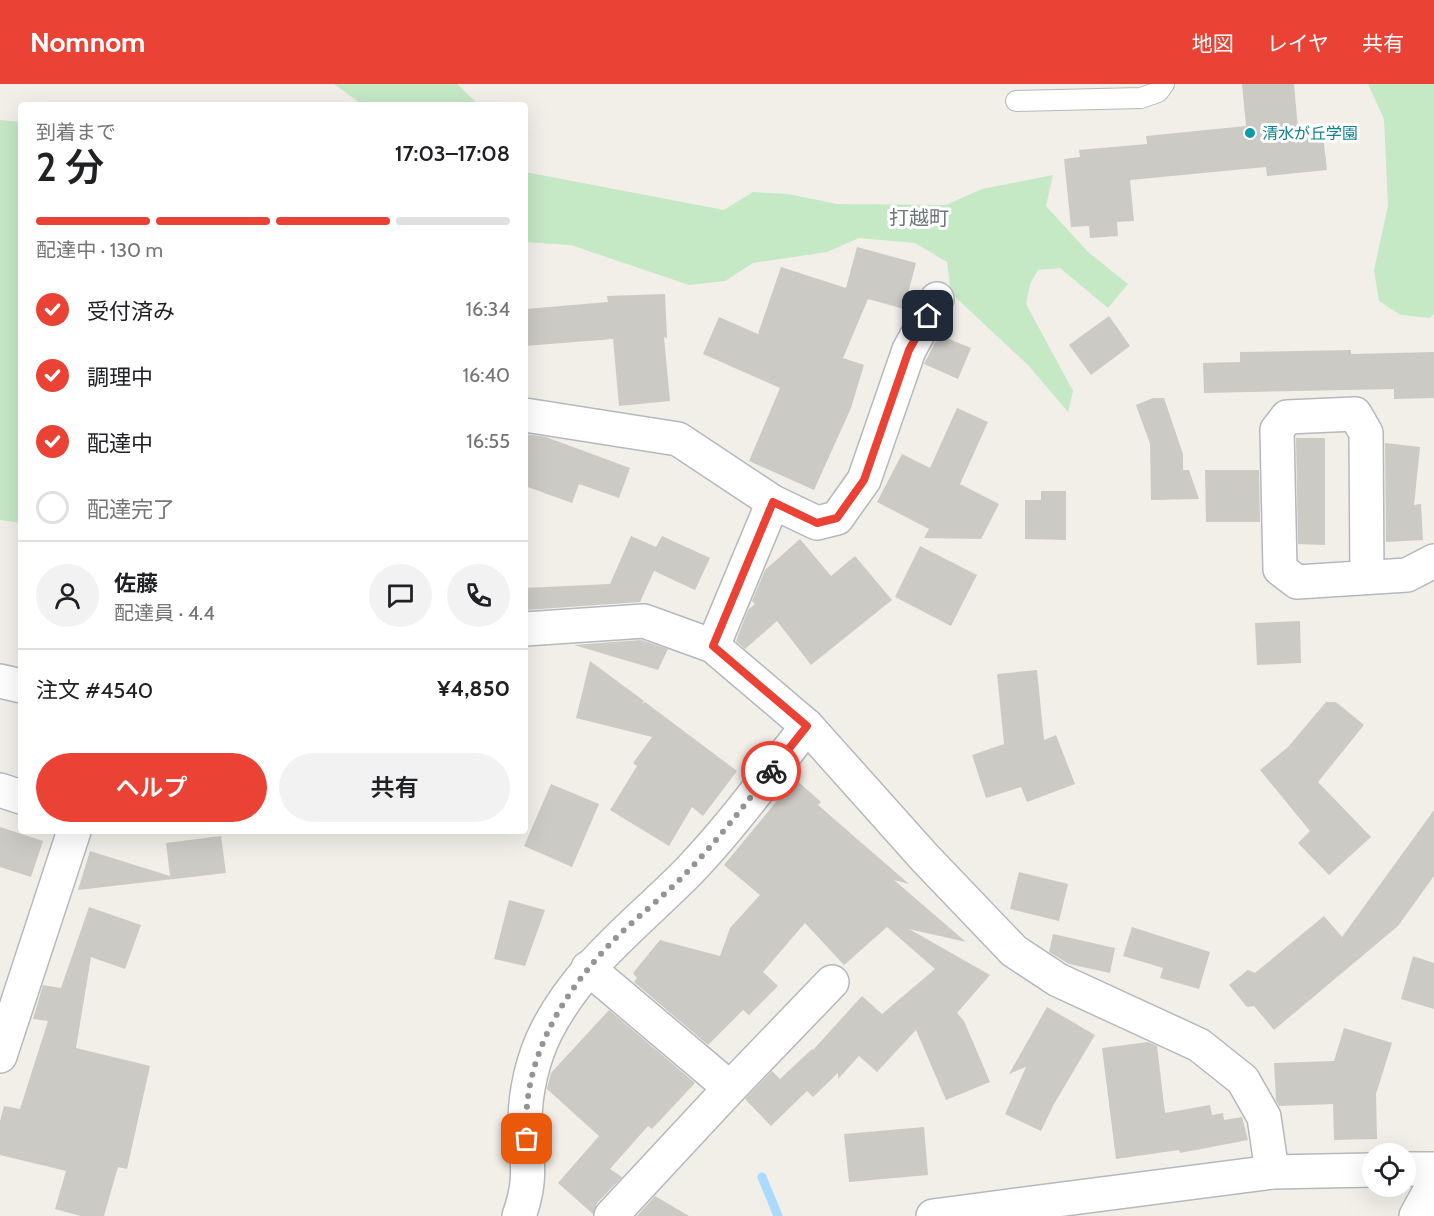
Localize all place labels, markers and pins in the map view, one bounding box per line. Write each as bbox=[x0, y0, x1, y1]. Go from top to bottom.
place label: 清水が丘学園 bbox=[1262, 124, 1358, 143]
marker: 清水が丘学園 bbox=[1243, 126, 1257, 140]
pin bbox=[902, 290, 953, 341]
pin bbox=[501, 1113, 552, 1164]

